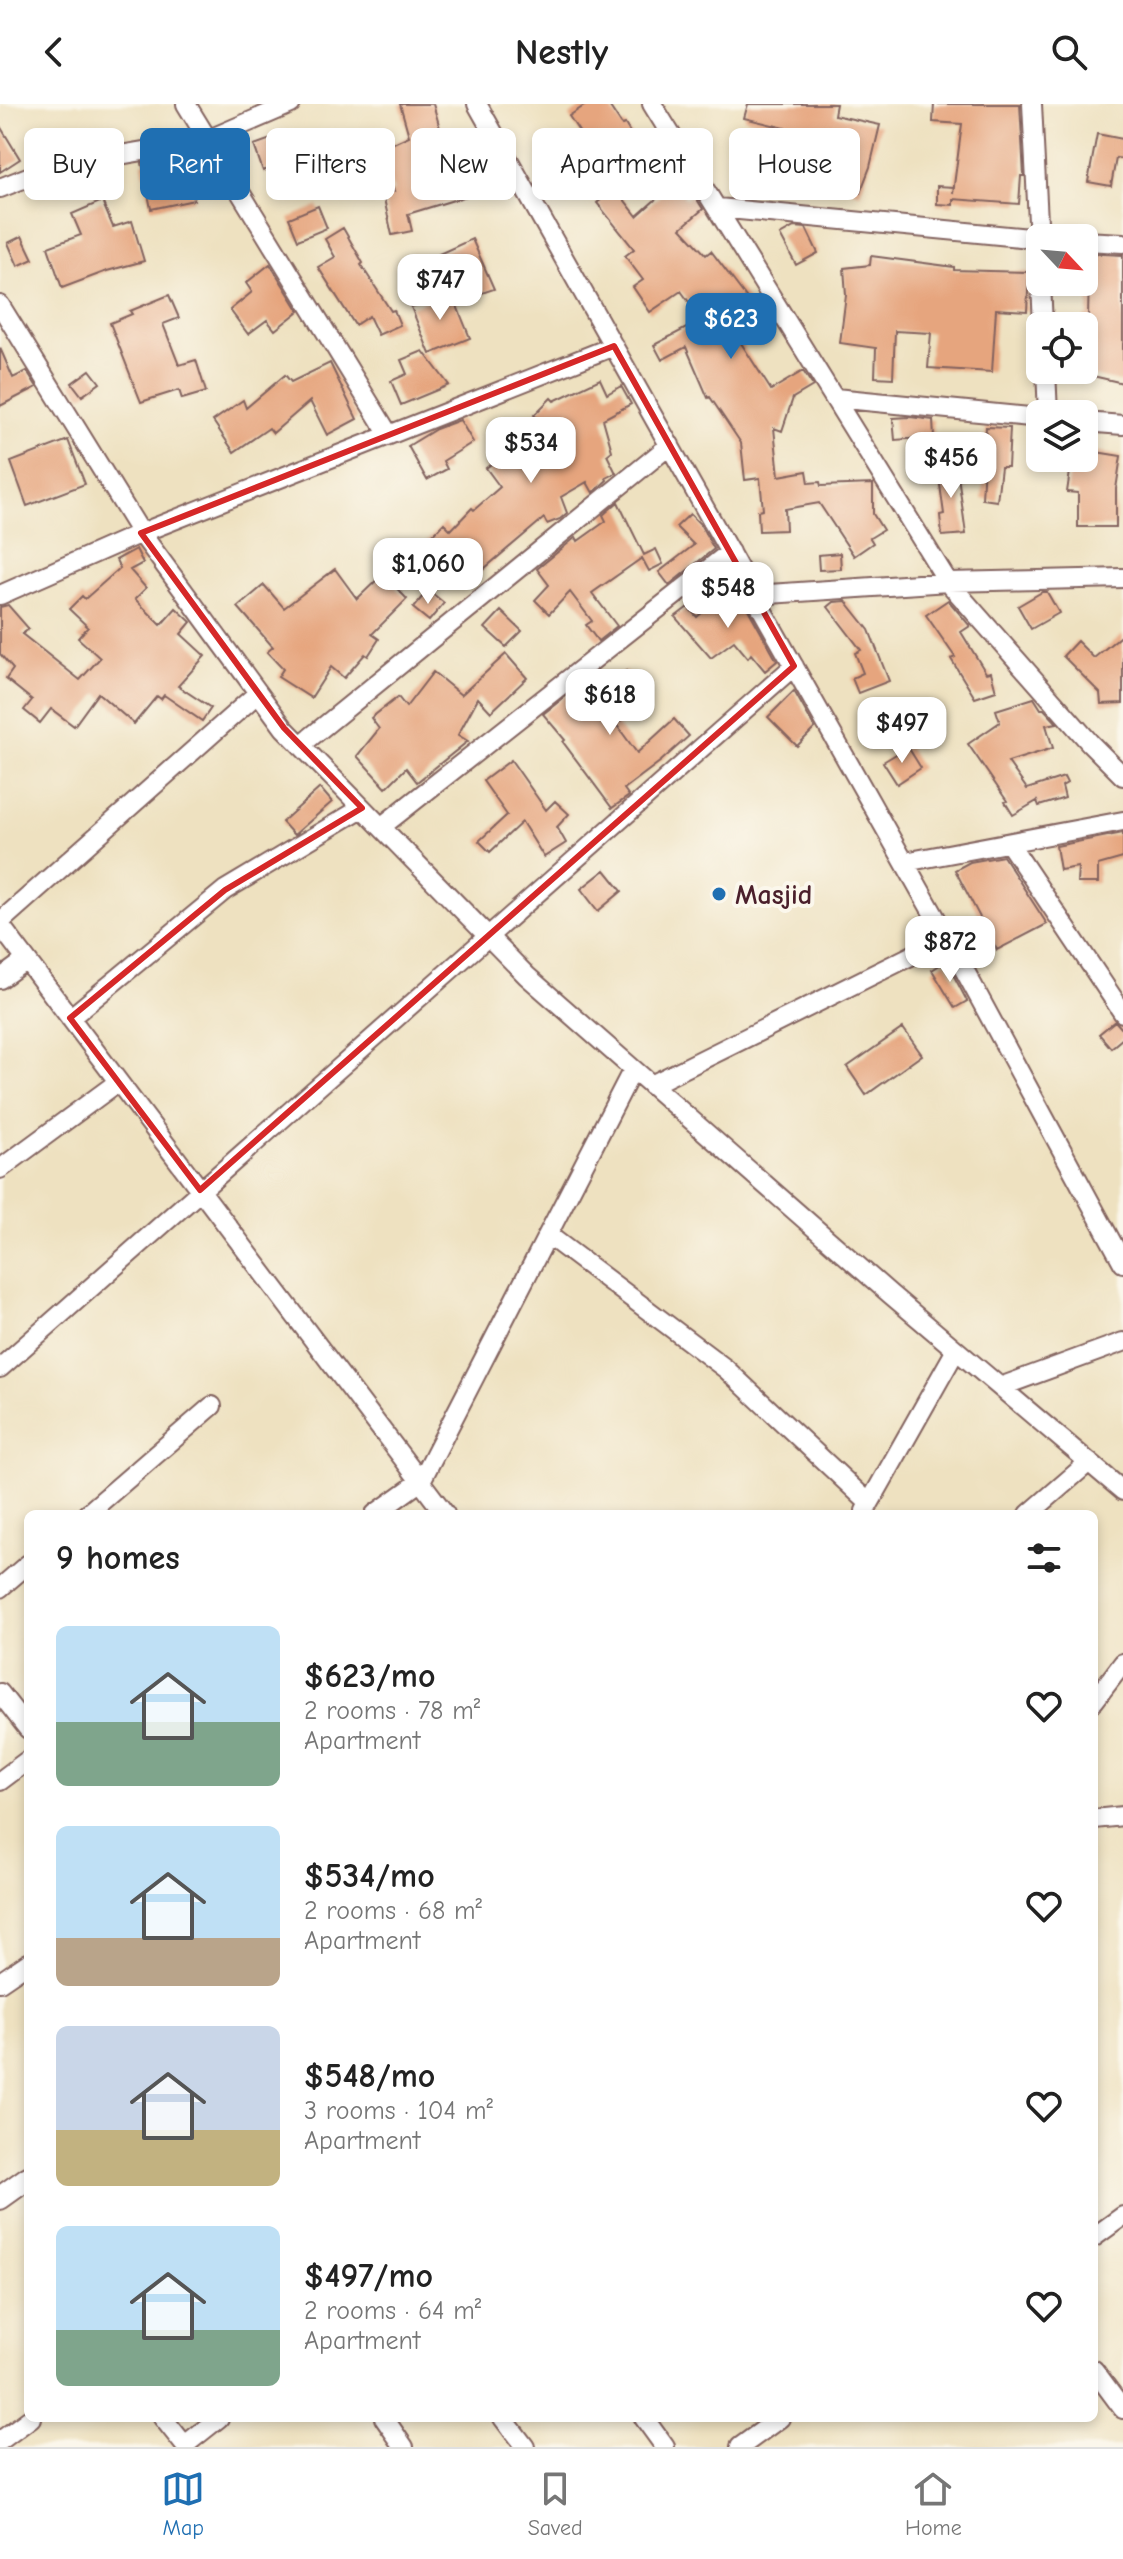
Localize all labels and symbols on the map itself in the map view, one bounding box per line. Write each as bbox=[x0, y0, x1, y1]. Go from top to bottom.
north arrow bbox=[1026, 224, 1098, 296]
pin: $747 bbox=[393, 254, 487, 322]
pin: $623 bbox=[684, 293, 778, 361]
pin: $534 bbox=[484, 417, 578, 485]
pin: $456 bbox=[904, 432, 998, 500]
pin: $1,060 bbox=[363, 538, 493, 606]
pin: $548 bbox=[681, 562, 775, 630]
pin: $618 bbox=[563, 669, 657, 737]
pin: $497 bbox=[855, 697, 949, 765]
place label: Masjid bbox=[735, 879, 812, 911]
marker: Masjid bbox=[710, 885, 728, 903]
pin: $872 bbox=[903, 916, 997, 984]

